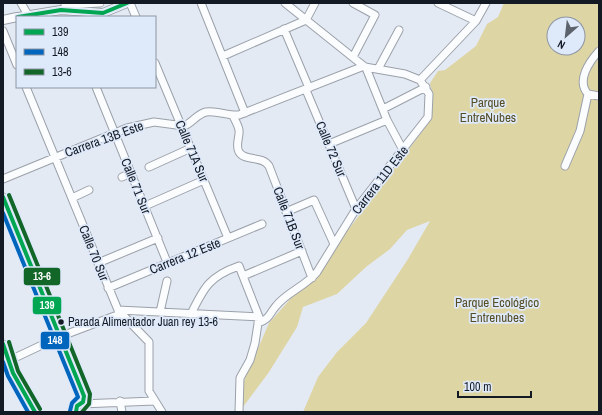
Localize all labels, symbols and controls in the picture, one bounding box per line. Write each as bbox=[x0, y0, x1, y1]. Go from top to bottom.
legend bbox=[16, 16, 156, 88]
north arrow bbox=[546, 16, 586, 56]
text: 139 bbox=[52, 24, 68, 40]
text: N bbox=[555, 37, 567, 53]
text: 148 bbox=[52, 44, 68, 60]
text: 13-6 bbox=[52, 64, 72, 80]
park label: Parque EntreNubes bbox=[460, 94, 516, 126]
street label: Carrera 13B Este bbox=[62, 117, 146, 161]
street label: Calle 71A Sur bbox=[171, 118, 213, 185]
street label: Calle 72 Sur bbox=[312, 119, 350, 180]
street label: Carrera 11D Este bbox=[348, 142, 412, 218]
street label: Calle 71 Sur bbox=[117, 156, 155, 217]
street label: Calle 71B Sur bbox=[269, 184, 309, 252]
street label: Calle 70 Sur bbox=[75, 223, 113, 284]
street label: Carrera 12 Este bbox=[147, 234, 223, 278]
line badge: 13-6 bbox=[23, 267, 61, 286]
text: 13-6 bbox=[33, 269, 51, 283]
park label: Parque Ecológico Entrenubes bbox=[455, 294, 539, 326]
line badge: 139 bbox=[32, 296, 62, 315]
text: 139 bbox=[39, 298, 55, 312]
place label: Parada Alimentador Juan rey 13-6 bbox=[68, 314, 218, 330]
marker: Parada Alimentador Juan rey 13-6 bbox=[56, 317, 66, 327]
line badge: 148 bbox=[40, 331, 70, 350]
text: 148 bbox=[47, 333, 63, 347]
scale bar bbox=[458, 373, 531, 399]
text: 100 m bbox=[464, 379, 491, 395]

